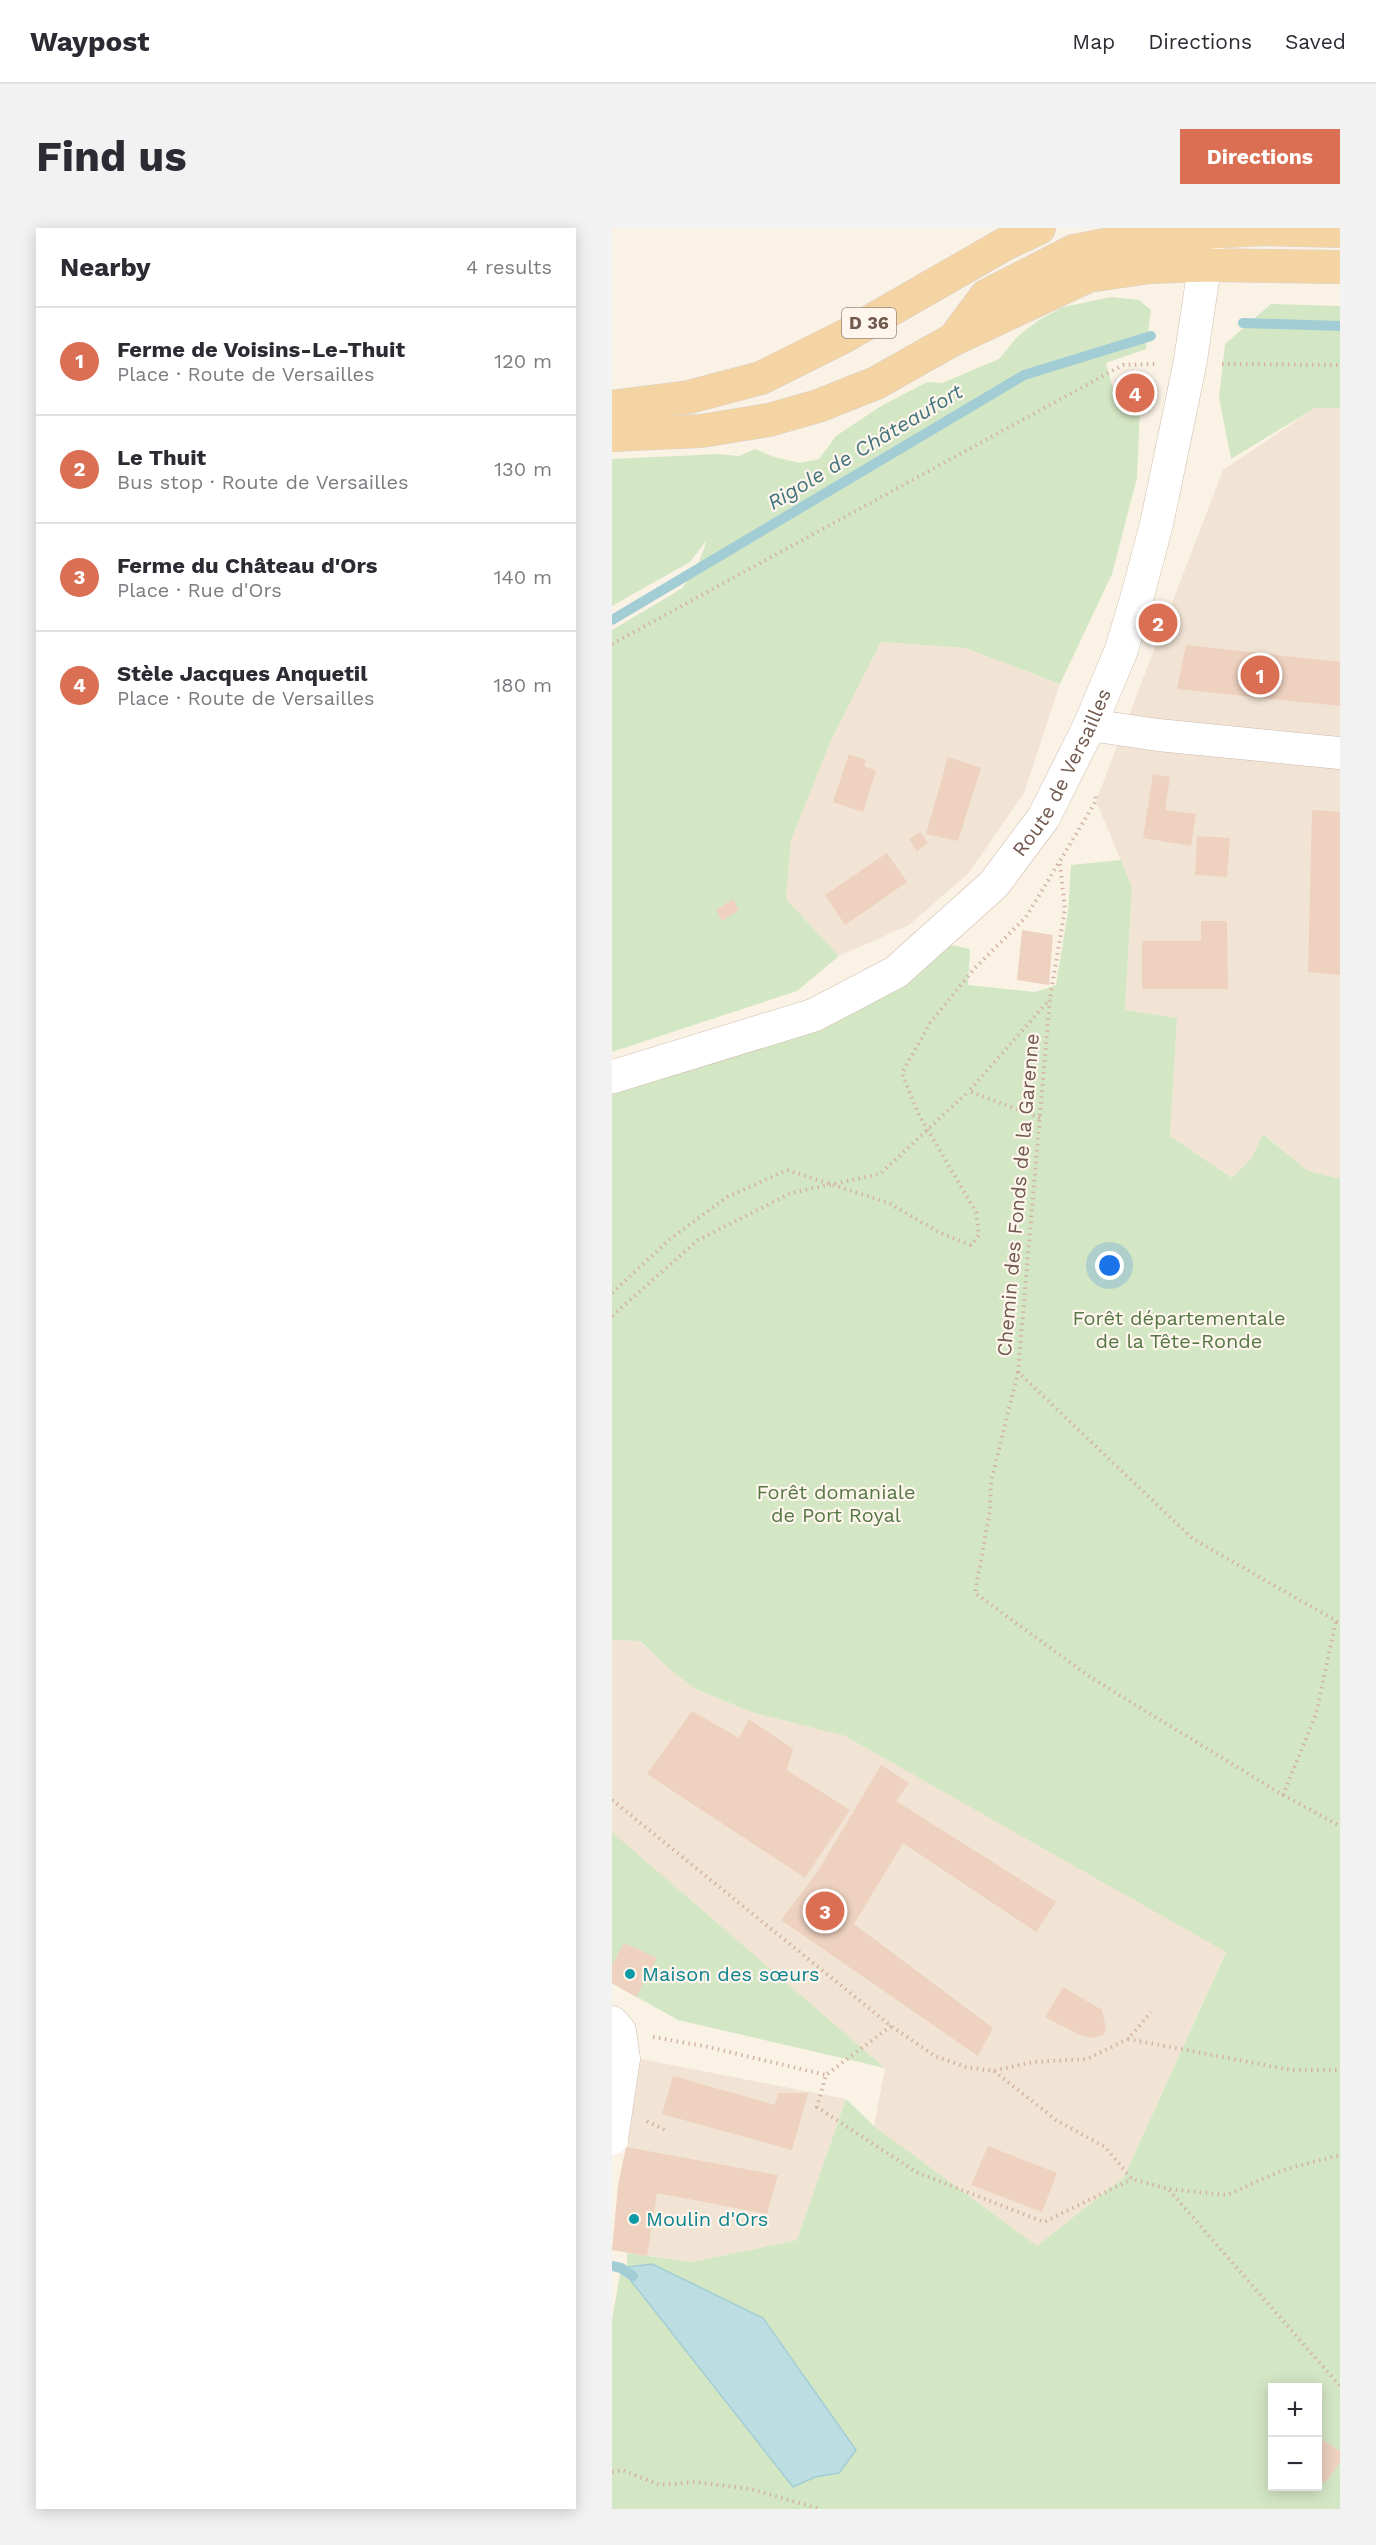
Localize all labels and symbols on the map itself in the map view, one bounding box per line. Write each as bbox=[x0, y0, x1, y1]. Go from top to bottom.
road number: D 36 bbox=[842, 308, 896, 338]
pin: 4 bbox=[1116, 370, 1154, 416]
water label: Rigole de Châteaufort bbox=[763, 378, 967, 515]
pin: 2 bbox=[1138, 600, 1178, 646]
pin: 1 bbox=[1240, 652, 1280, 698]
street label: Route de Versailles bbox=[1007, 685, 1116, 861]
street label: Chemin des Fonds de la Garenne bbox=[992, 1032, 1044, 1358]
your location bbox=[1095, 1251, 1124, 1280]
park label: Forêt départementale de la Tête-Ronde bbox=[1073, 1306, 1286, 1353]
park label: Forêt domaniale de Port Royal bbox=[757, 1480, 915, 1527]
pin: 3 bbox=[806, 1888, 844, 1934]
place label: Maison des sœurs bbox=[642, 1962, 820, 1986]
marker: Maison des sœurs bbox=[623, 1967, 637, 1981]
place label: Moulin d'Ors bbox=[646, 2207, 768, 2231]
marker: Moulin d'Ors bbox=[627, 2212, 641, 2226]

